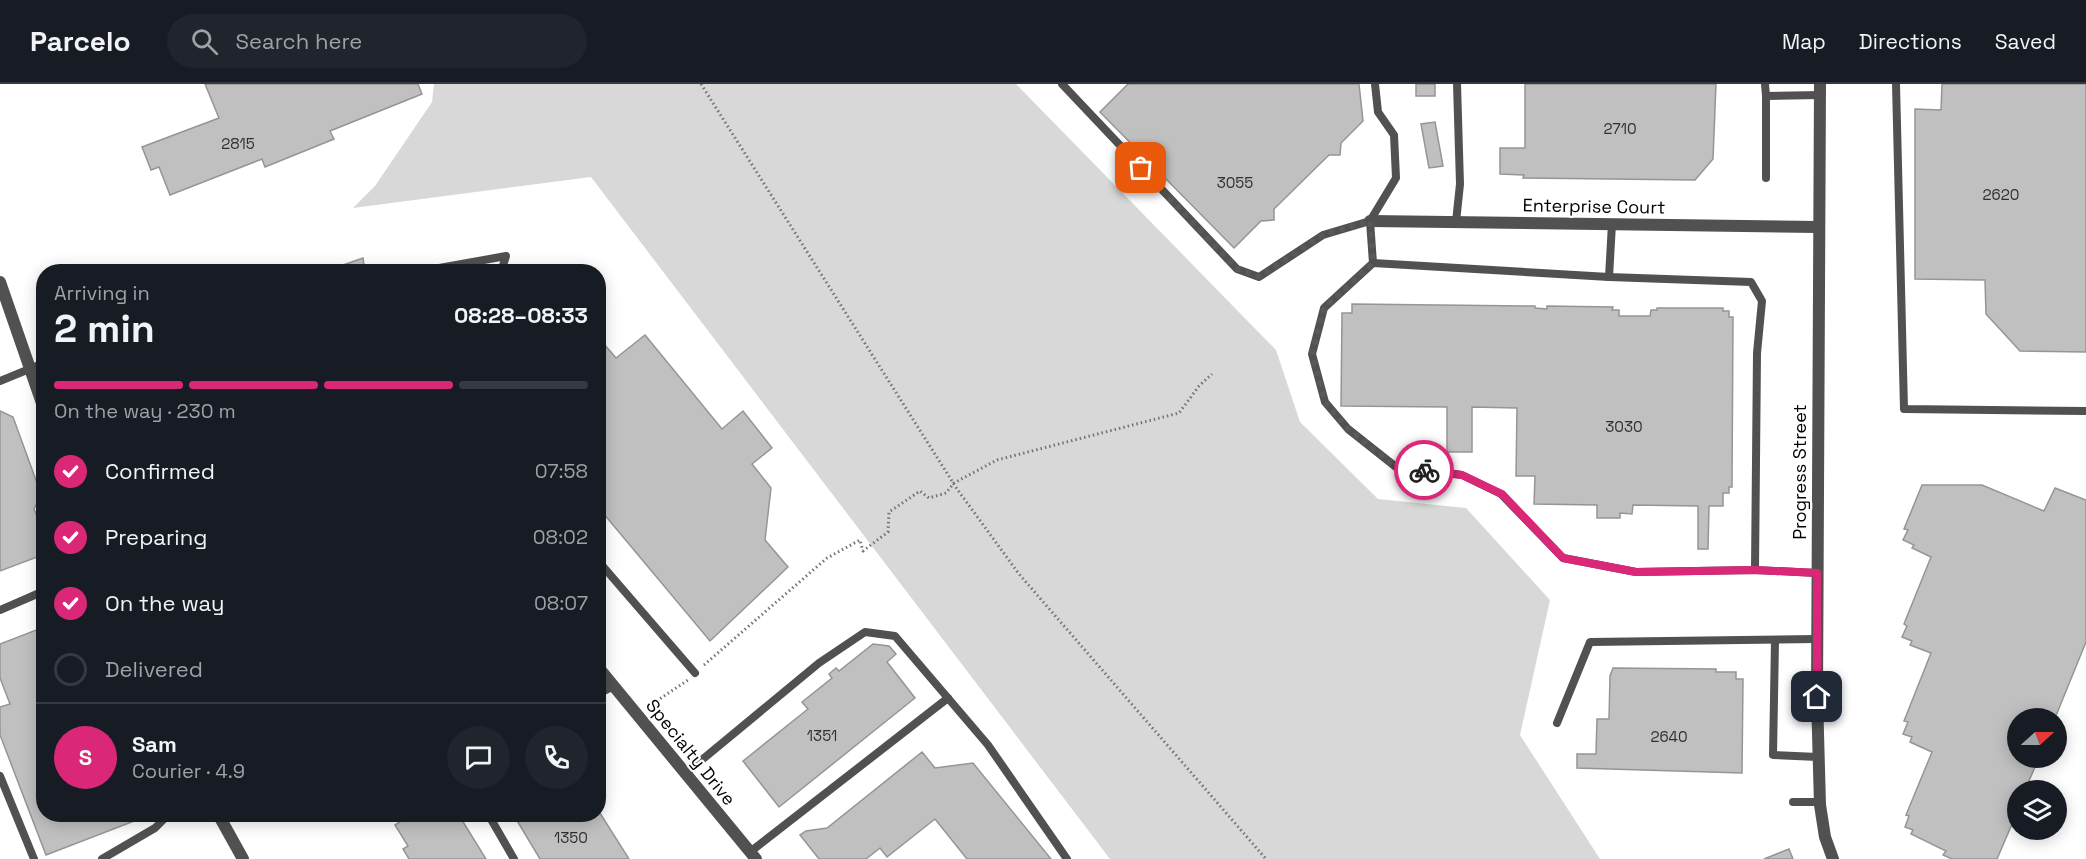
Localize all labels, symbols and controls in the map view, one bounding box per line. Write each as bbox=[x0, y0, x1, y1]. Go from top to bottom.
search box bbox=[167, 14, 587, 68]
text: Parcelo bbox=[30, 23, 131, 59]
icon: search bbox=[188, 25, 221, 58]
text: Search here bbox=[236, 27, 362, 55]
text: Map bbox=[1782, 28, 1826, 55]
text: Directions bbox=[1859, 28, 1962, 55]
text: Saved bbox=[1995, 28, 2056, 55]
house number: 2710 bbox=[1603, 119, 1637, 138]
house number: 2815 bbox=[221, 134, 255, 153]
pin bbox=[1115, 142, 1166, 193]
icon: bag bbox=[1124, 151, 1157, 184]
house number: 3055 bbox=[1217, 173, 1253, 192]
house number: 2620 bbox=[1983, 185, 2019, 204]
street label: Enterprise Court bbox=[1522, 193, 1666, 219]
text: Arriving in bbox=[54, 280, 150, 306]
text: 08:28–08:33 bbox=[454, 301, 588, 329]
text: 2 min bbox=[54, 304, 155, 353]
text: On the way · 230 m bbox=[54, 398, 236, 424]
street label: Progress Street bbox=[1788, 404, 1811, 540]
house number: 3030 bbox=[1605, 417, 1643, 436]
courier bbox=[1394, 440, 1454, 500]
icon: bike bbox=[1408, 454, 1441, 487]
icon: check bbox=[54, 455, 87, 488]
text: Confirmed bbox=[105, 457, 215, 485]
text: 07:58 bbox=[535, 458, 588, 484]
icon: check bbox=[54, 521, 87, 554]
text: Preparing bbox=[105, 523, 207, 551]
text: 08:02 bbox=[533, 524, 588, 550]
icon: check bbox=[54, 587, 87, 620]
text: On the way bbox=[105, 589, 224, 617]
text: 08:07 bbox=[534, 590, 588, 616]
text: Delivered bbox=[105, 655, 203, 683]
pin bbox=[1791, 671, 1842, 722]
icon: home bbox=[1800, 680, 1833, 713]
street label: Specialty Drive bbox=[641, 694, 741, 810]
north arrow bbox=[2007, 708, 2067, 768]
map controls bbox=[2007, 708, 2067, 840]
button: chat bbox=[447, 726, 510, 789]
button: phone bbox=[525, 726, 588, 789]
house number: 1351 bbox=[807, 726, 837, 745]
house number: 2640 bbox=[1650, 727, 1688, 746]
text: Sam bbox=[132, 730, 177, 758]
text: S bbox=[79, 743, 92, 771]
text: Courier · 4.9 bbox=[132, 758, 245, 784]
button: layers bbox=[2007, 780, 2067, 840]
house number: 1350 bbox=[554, 828, 588, 847]

